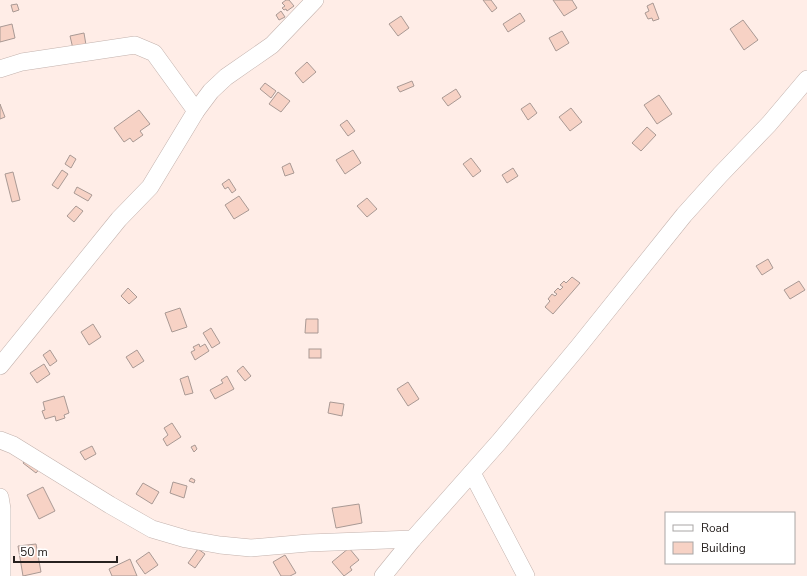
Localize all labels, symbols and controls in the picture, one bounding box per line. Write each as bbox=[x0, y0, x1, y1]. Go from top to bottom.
legend bbox=[665, 512, 795, 564]
text: Road bbox=[701, 520, 729, 536]
scale bar bbox=[14, 538, 117, 564]
text: Building bbox=[701, 540, 746, 556]
text: 50 m bbox=[20, 544, 48, 560]

